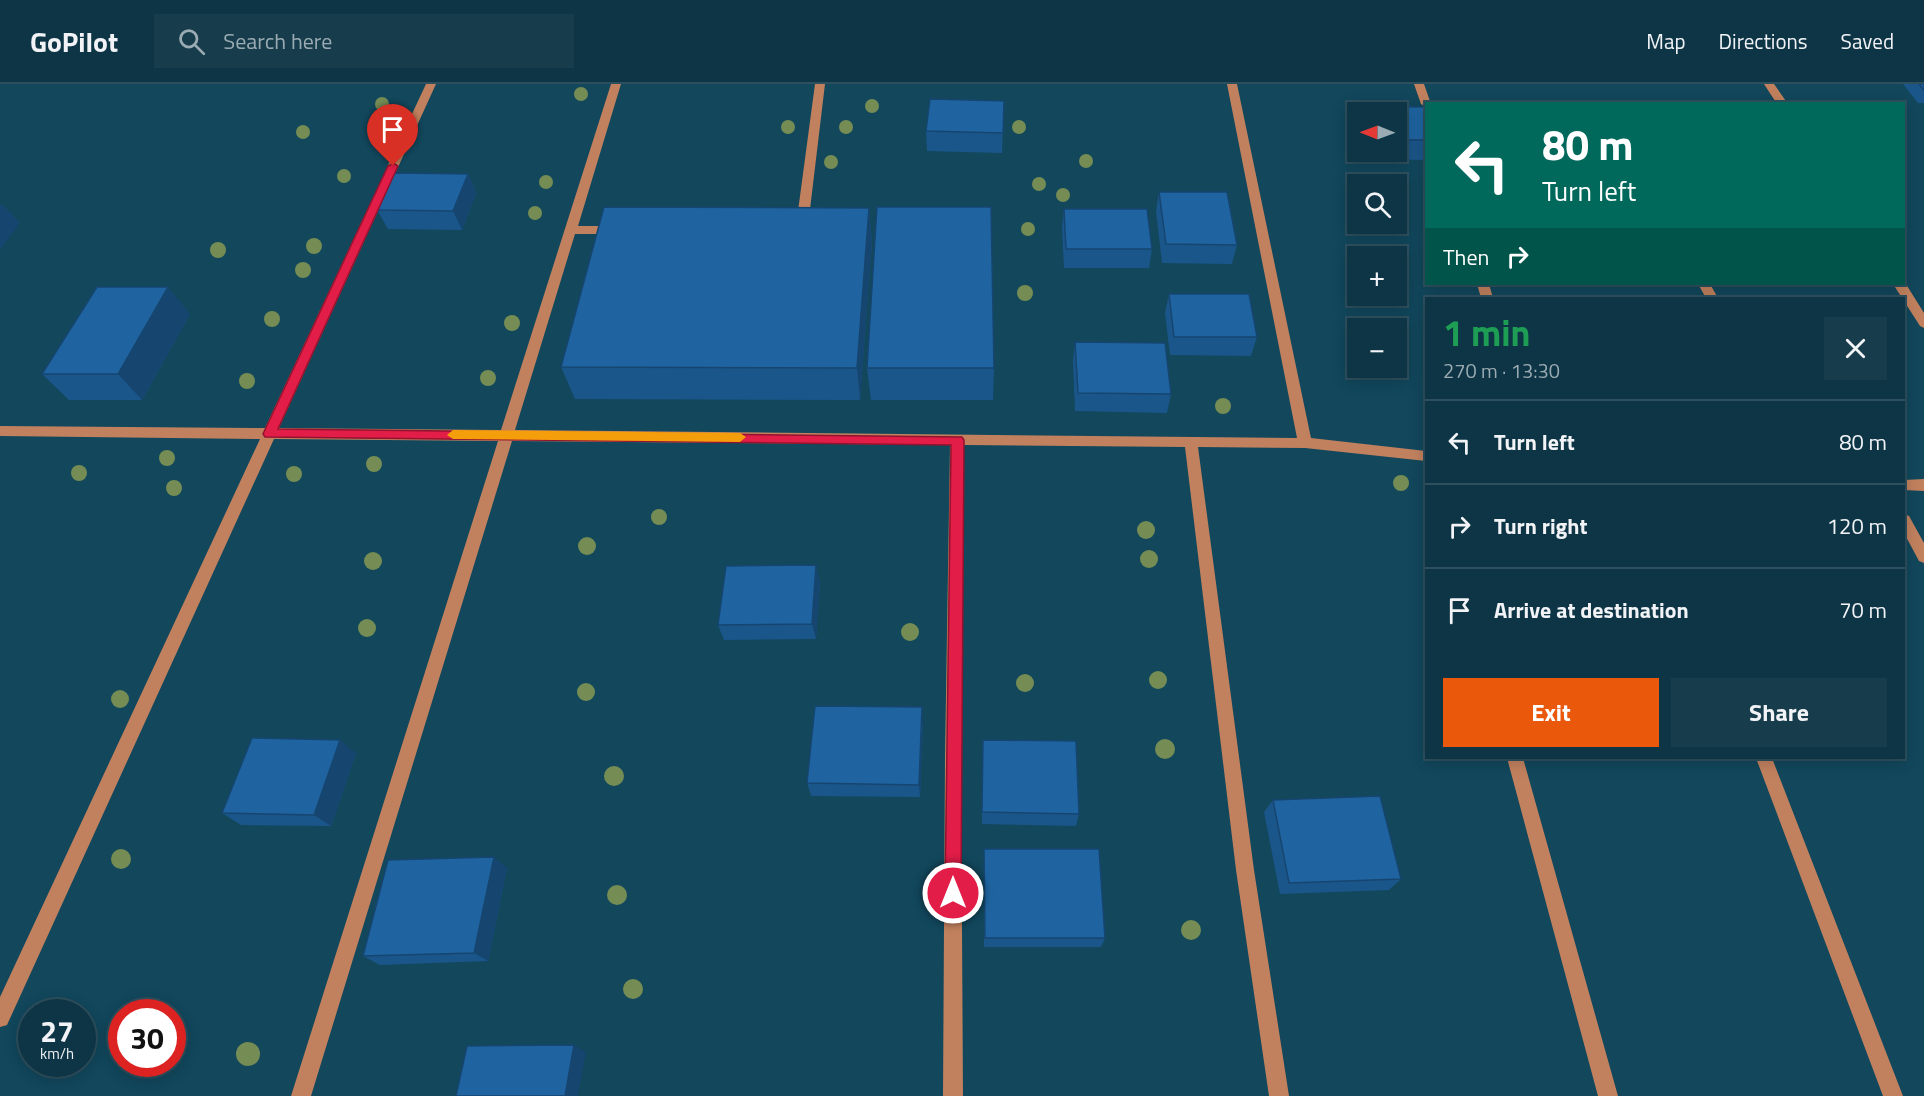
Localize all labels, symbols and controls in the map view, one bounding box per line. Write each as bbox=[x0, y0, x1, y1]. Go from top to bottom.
search box bbox=[154, 14, 574, 68]
text: GoPilot bbox=[30, 20, 118, 63]
text: Search here bbox=[223, 24, 332, 58]
icon: search bbox=[175, 25, 208, 58]
text: Map bbox=[1646, 25, 1686, 57]
text: Directions bbox=[1719, 25, 1808, 57]
text: Saved bbox=[1841, 25, 1894, 57]
north arrow bbox=[1347, 102, 1407, 162]
map controls bbox=[1347, 102, 1407, 378]
pin bbox=[367, 104, 418, 166]
text: 80 m bbox=[1542, 112, 1634, 176]
icon: arrive bbox=[376, 113, 409, 146]
icon: left bbox=[1443, 126, 1521, 204]
text: Turn left bbox=[1542, 170, 1636, 211]
button: search bbox=[1347, 174, 1407, 234]
text: Then bbox=[1443, 240, 1489, 274]
icon: right bbox=[1501, 240, 1534, 273]
button: + bbox=[1347, 246, 1407, 306]
text: 1 min bbox=[1443, 305, 1530, 360]
button: close bbox=[1824, 317, 1887, 380]
button: − bbox=[1347, 318, 1407, 378]
text: 270 m · 13:30 bbox=[1443, 355, 1560, 386]
text: Turn left bbox=[1494, 425, 1575, 459]
text: 80 m bbox=[1839, 425, 1887, 459]
icon: left bbox=[1443, 426, 1476, 459]
text: Turn right bbox=[1494, 509, 1588, 543]
text: 120 m bbox=[1827, 509, 1887, 543]
icon: right bbox=[1443, 510, 1476, 543]
text: Arrive at destination bbox=[1494, 593, 1689, 627]
text: 70 m bbox=[1839, 593, 1887, 627]
icon: arrive bbox=[1443, 594, 1476, 627]
button: Exit bbox=[1443, 678, 1659, 747]
button: Share bbox=[1671, 678, 1887, 747]
position arrow bbox=[921, 861, 985, 925]
speed limit sign: 30 bbox=[108, 999, 186, 1077]
text: 27 bbox=[40, 1008, 74, 1054]
text: km/h bbox=[40, 1042, 74, 1065]

